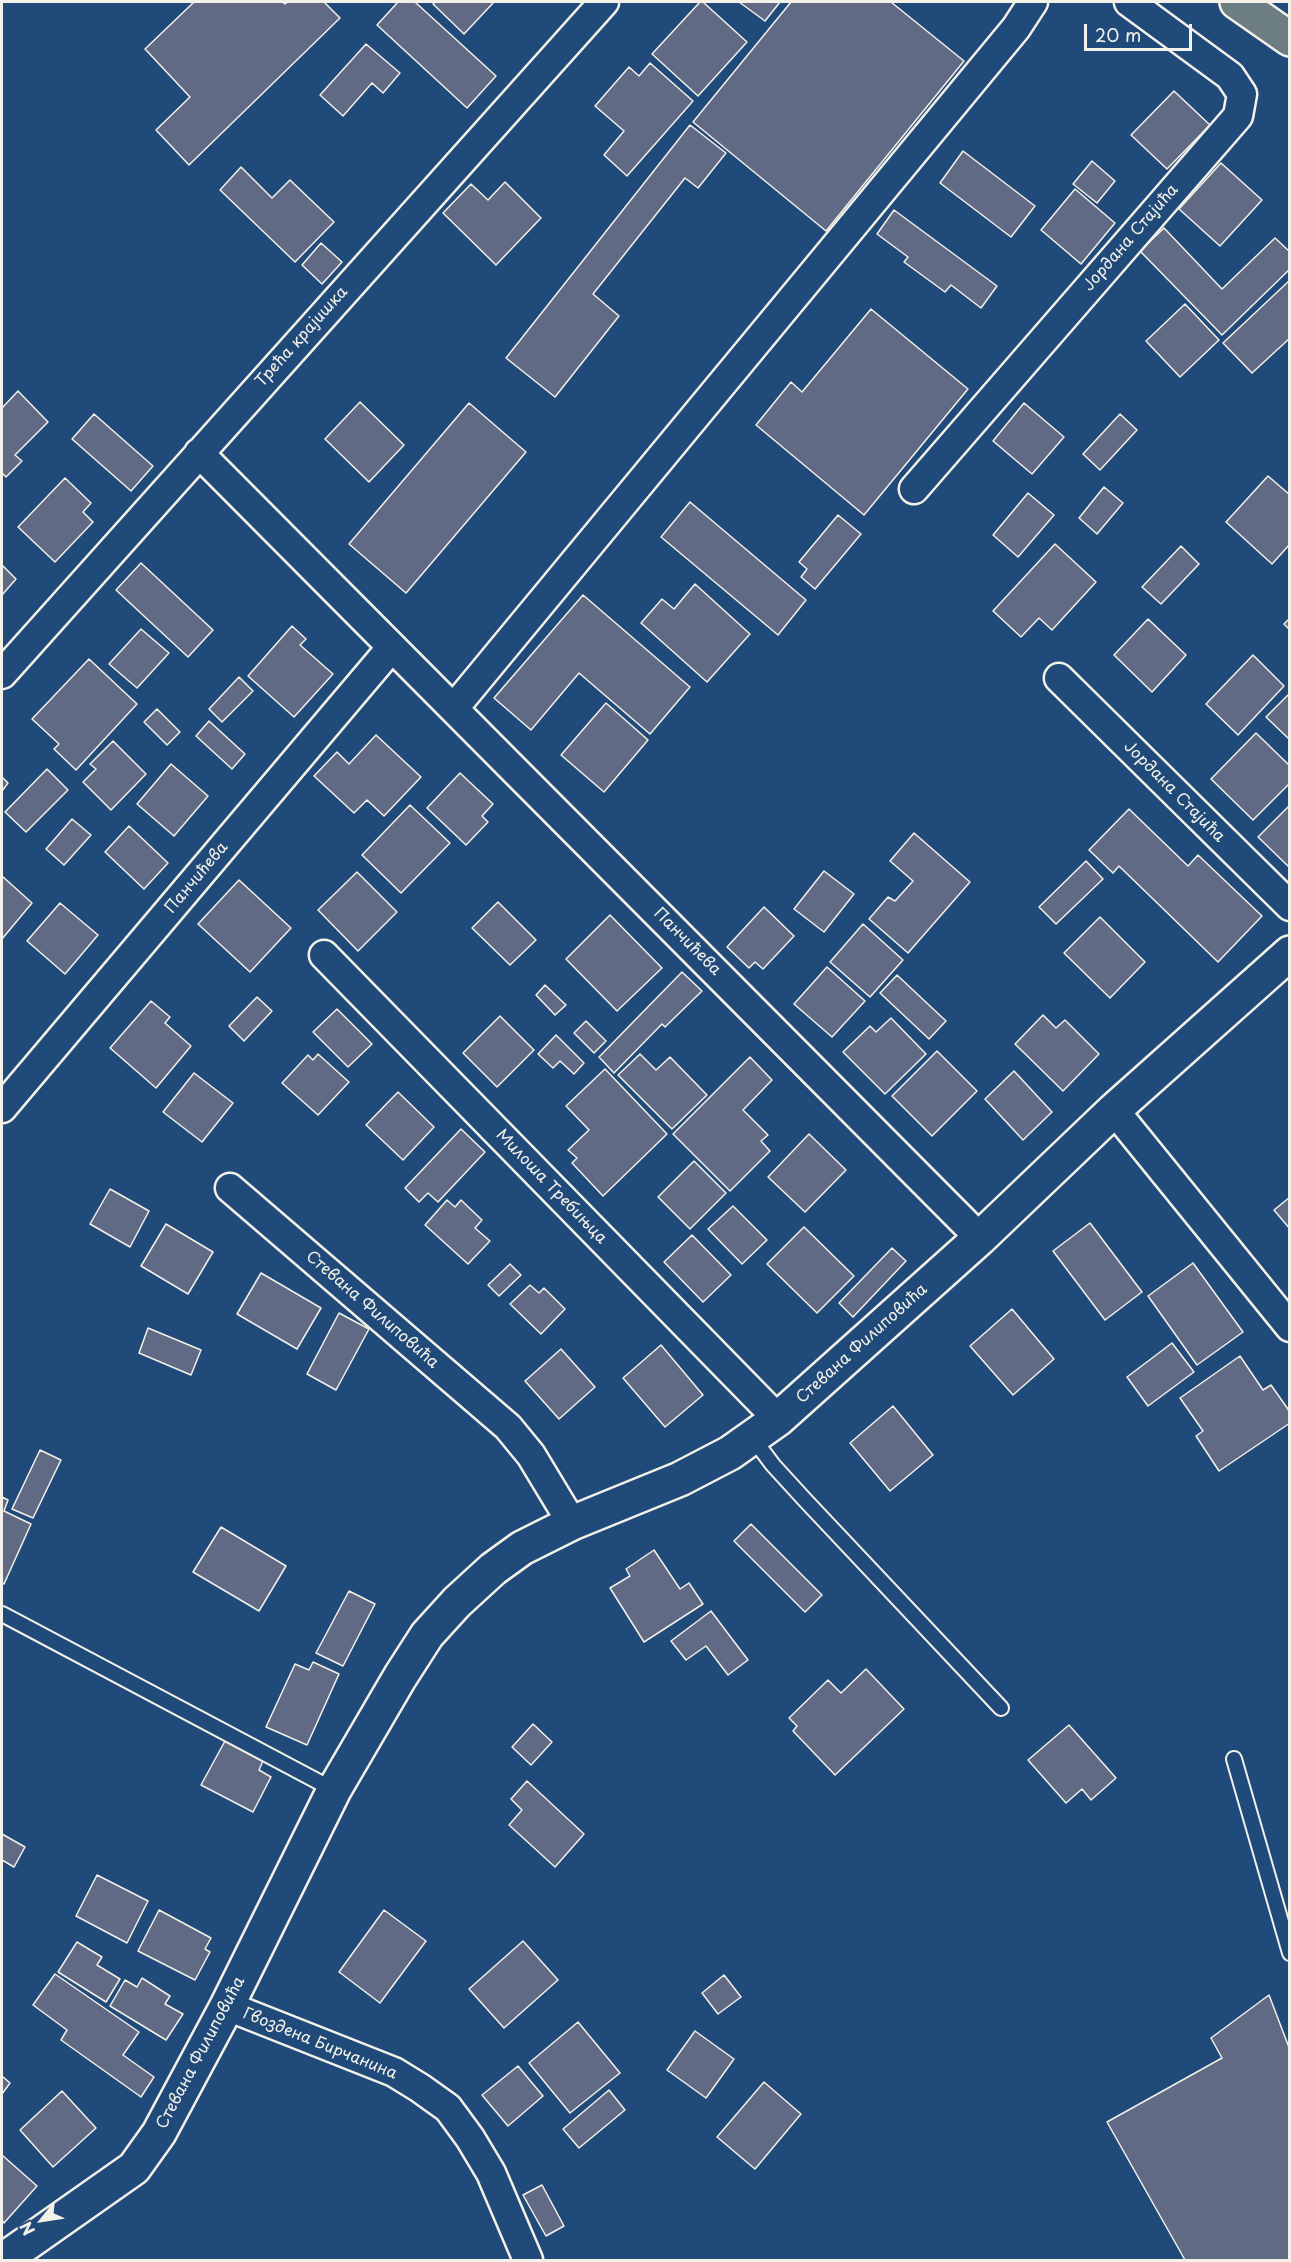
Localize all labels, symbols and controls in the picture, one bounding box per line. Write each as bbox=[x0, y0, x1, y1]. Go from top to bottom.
scale bar bbox=[1087, 12, 1195, 50]
text: 20 m bbox=[1095, 21, 1141, 48]
street label: Јордана Стајића bbox=[1079, 181, 1183, 295]
street label: Трећа крајишка bbox=[252, 283, 352, 391]
street label: Јордана Стајића bbox=[1119, 737, 1229, 847]
street label: Панчићева bbox=[162, 838, 232, 918]
street label: Панчићева bbox=[649, 904, 725, 980]
street label: Милоша Требињца bbox=[491, 1126, 611, 1248]
street label: Стевана Филиповића bbox=[302, 1247, 442, 1373]
street label: Стевана Филиповића bbox=[793, 1280, 931, 1408]
street label: Стевана Филиповића bbox=[153, 1974, 249, 2132]
street label: Гвоздена Бирчанина bbox=[240, 2004, 400, 2084]
north arrow bbox=[12, 2190, 72, 2250]
text: N bbox=[13, 2218, 40, 2240]

